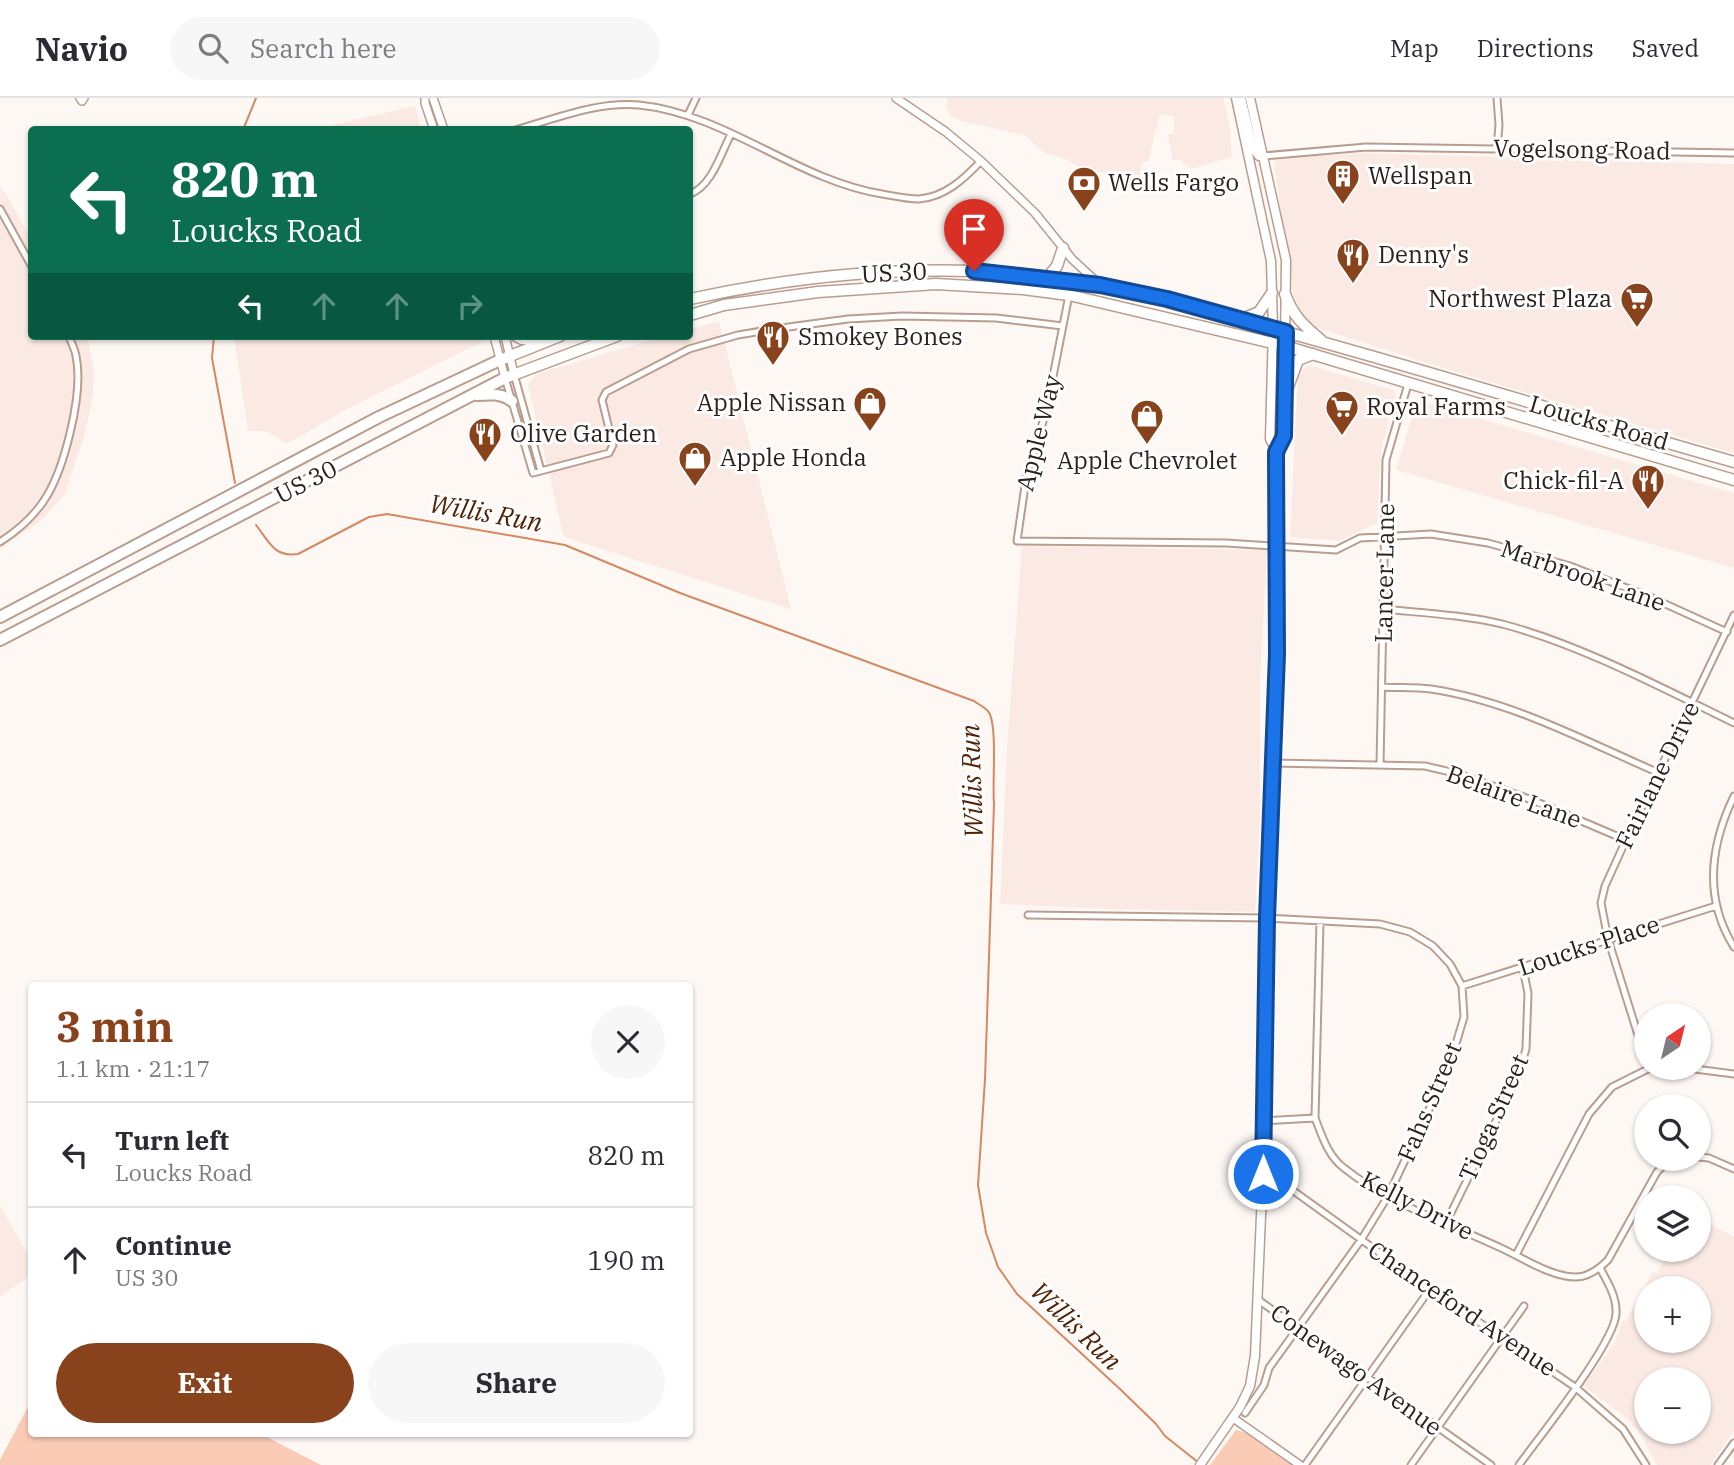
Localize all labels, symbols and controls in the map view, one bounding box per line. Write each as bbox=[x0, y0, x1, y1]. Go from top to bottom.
search box bbox=[170, 17, 660, 80]
text: Navio bbox=[35, 27, 128, 70]
icon: search bbox=[194, 29, 232, 67]
text: Search here bbox=[250, 31, 396, 65]
text: Map bbox=[1390, 32, 1439, 64]
text: Directions bbox=[1477, 32, 1594, 64]
text: Saved bbox=[1632, 32, 1699, 64]
street label: Vogelsong Road bbox=[1493, 131, 1671, 167]
text: 820 m bbox=[171, 147, 318, 210]
icon: left bbox=[56, 154, 147, 245]
building icon: Wellspan bbox=[1324, 157, 1362, 206]
place label: Wellspan bbox=[1368, 159, 1473, 191]
bank icon: Wells Fargo bbox=[1065, 164, 1103, 213]
place label: Wells Fargo bbox=[1108, 166, 1239, 198]
pin bbox=[944, 199, 1004, 271]
text: Loucks Road bbox=[171, 209, 362, 251]
icon: arrive bbox=[955, 210, 993, 248]
restaurant icon: Denny's bbox=[1334, 236, 1372, 285]
place label: Denny's bbox=[1378, 238, 1469, 270]
street label: US 30 bbox=[860, 254, 928, 290]
supermarket icon: Northwest Plaza bbox=[1618, 280, 1656, 329]
place label: Northwest Plaza bbox=[1428, 282, 1612, 314]
icon: left bbox=[232, 287, 270, 325]
icon: ahead bbox=[305, 287, 343, 325]
icon: ahead bbox=[378, 287, 416, 325]
icon: right bbox=[451, 287, 489, 325]
restaurant icon: Smokey Bones bbox=[754, 318, 792, 367]
place label: Smokey Bones bbox=[798, 320, 963, 352]
street label: Apple Way bbox=[1008, 371, 1068, 494]
shop icon: Apple Nissan bbox=[851, 384, 889, 433]
place label: Apple Nissan bbox=[697, 386, 846, 418]
street label: Loucks Road bbox=[1526, 387, 1673, 457]
supermarket icon: Royal Farms bbox=[1323, 388, 1361, 437]
place label: Royal Farms bbox=[1366, 390, 1506, 422]
shop icon: Apple Chevrolet bbox=[1128, 397, 1166, 446]
restaurant icon: Olive Garden bbox=[466, 415, 504, 464]
place label: Olive Garden bbox=[510, 417, 657, 449]
shop icon: Apple Honda bbox=[676, 439, 714, 488]
place label: Apple Honda bbox=[720, 441, 867, 473]
place label: Apple Chevrolet bbox=[1057, 444, 1237, 476]
street label: US 30 bbox=[269, 452, 342, 510]
restaurant icon: Chick-fil-A bbox=[1629, 462, 1667, 511]
place label: Chick-fil-A bbox=[1503, 464, 1625, 496]
water label: Willis Run bbox=[427, 485, 545, 539]
street label: Lancer Lane bbox=[1367, 503, 1401, 643]
street label: Marbrook Lane bbox=[1497, 532, 1670, 618]
street label: Fairlane Drive bbox=[1608, 696, 1707, 853]
water label: Willis Run bbox=[952, 723, 990, 839]
street label: Belaire Lane bbox=[1442, 757, 1586, 835]
street label: Loucks Place bbox=[1514, 907, 1663, 983]
text: 3 min bbox=[56, 999, 174, 1054]
north arrow bbox=[1634, 1003, 1712, 1080]
map controls bbox=[1634, 1003, 1711, 1444]
button: close bbox=[591, 1005, 665, 1079]
street label: Fahs Street bbox=[1390, 1037, 1469, 1166]
street label: Tioga Street bbox=[1451, 1049, 1535, 1186]
text: 1.1 km · 21:17 bbox=[56, 1053, 210, 1083]
button: search bbox=[1634, 1094, 1711, 1171]
text: Turn left bbox=[115, 1123, 229, 1157]
icon: left bbox=[56, 1136, 94, 1174]
position arrow bbox=[1226, 1137, 1300, 1211]
text: 820 m bbox=[587, 1138, 665, 1172]
text: Loucks Road bbox=[115, 1157, 253, 1187]
street label: Kelly Drive bbox=[1356, 1163, 1479, 1247]
button: layers bbox=[1634, 1185, 1711, 1262]
text: Continue bbox=[115, 1228, 232, 1262]
street label: Chanceford Avenue bbox=[1362, 1233, 1563, 1383]
icon: ahead bbox=[56, 1241, 94, 1279]
text: 190 m bbox=[587, 1243, 665, 1277]
text: US 30 bbox=[115, 1262, 178, 1292]
water label: Willis Run bbox=[1024, 1273, 1130, 1377]
button: + bbox=[1634, 1276, 1711, 1353]
street label: Conewago Avenue bbox=[1264, 1296, 1449, 1442]
button: Exit bbox=[56, 1343, 354, 1423]
button: Share bbox=[368, 1343, 665, 1423]
button: − bbox=[1634, 1367, 1711, 1444]

